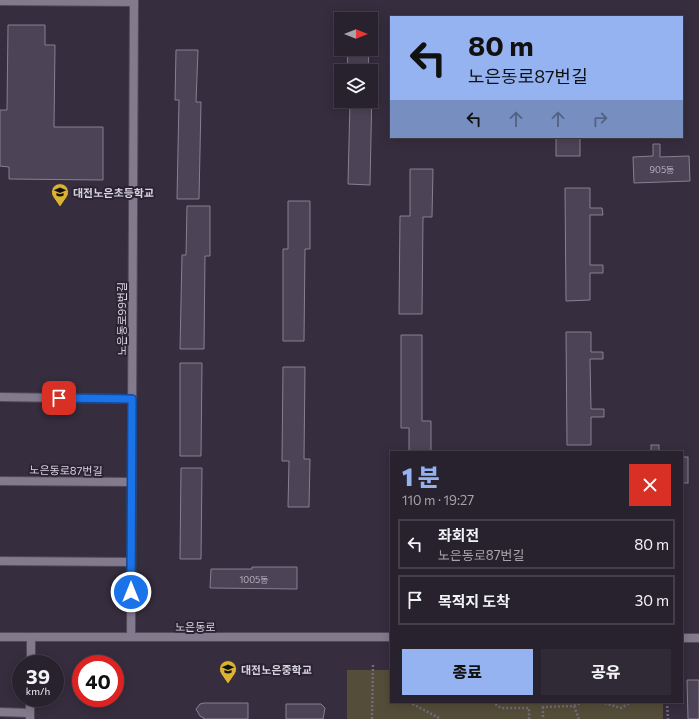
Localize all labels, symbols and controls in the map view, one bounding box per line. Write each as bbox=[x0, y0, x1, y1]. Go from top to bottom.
north arrow bbox=[334, 12, 378, 56]
map controls bbox=[334, 12, 378, 108]
text: 80 m bbox=[468, 28, 534, 62]
icon: left bbox=[402, 32, 454, 84]
button: layers bbox=[334, 64, 378, 108]
text: 노은동로87번길 bbox=[468, 65, 588, 87]
icon: left bbox=[463, 108, 485, 130]
icon: ahead bbox=[505, 108, 527, 130]
icon: ahead bbox=[547, 108, 569, 130]
icon: right bbox=[589, 108, 611, 130]
house number: 905동 bbox=[650, 164, 674, 175]
school or university icon: 대전노은초등학교 bbox=[50, 182, 70, 207]
place label: 대전노은초등학교 bbox=[73, 186, 154, 199]
street label: 노은동로99번길 bbox=[115, 282, 128, 356]
pin bbox=[42, 381, 76, 415]
icon: arrive bbox=[48, 387, 70, 409]
text: 1 분 bbox=[402, 462, 440, 491]
street label: 노은동로87번길 bbox=[29, 463, 103, 477]
button: close bbox=[629, 464, 671, 506]
text: 110 m · 19:27 bbox=[402, 492, 474, 508]
text: 좌회전 bbox=[438, 526, 479, 544]
icon: left bbox=[404, 533, 426, 555]
text: 80 m bbox=[634, 535, 669, 553]
text: 노은동로87번길 bbox=[438, 547, 524, 563]
position arrow bbox=[110, 571, 152, 613]
house number: 1005동 bbox=[239, 574, 269, 585]
icon: arrive bbox=[404, 589, 426, 611]
text: 30 m bbox=[635, 591, 669, 609]
text: 목적지 도착 bbox=[438, 592, 510, 610]
street label: 노은동로 bbox=[175, 620, 215, 633]
button: 종료 bbox=[402, 649, 533, 695]
button: 공유 bbox=[541, 649, 671, 695]
speed limit sign: 40 bbox=[72, 655, 124, 707]
school or university icon: 대전노은중학교 bbox=[218, 659, 238, 684]
place label: 대전노은중학교 bbox=[241, 663, 312, 676]
text: 39 bbox=[26, 664, 50, 688]
text: km/h bbox=[26, 685, 50, 697]

